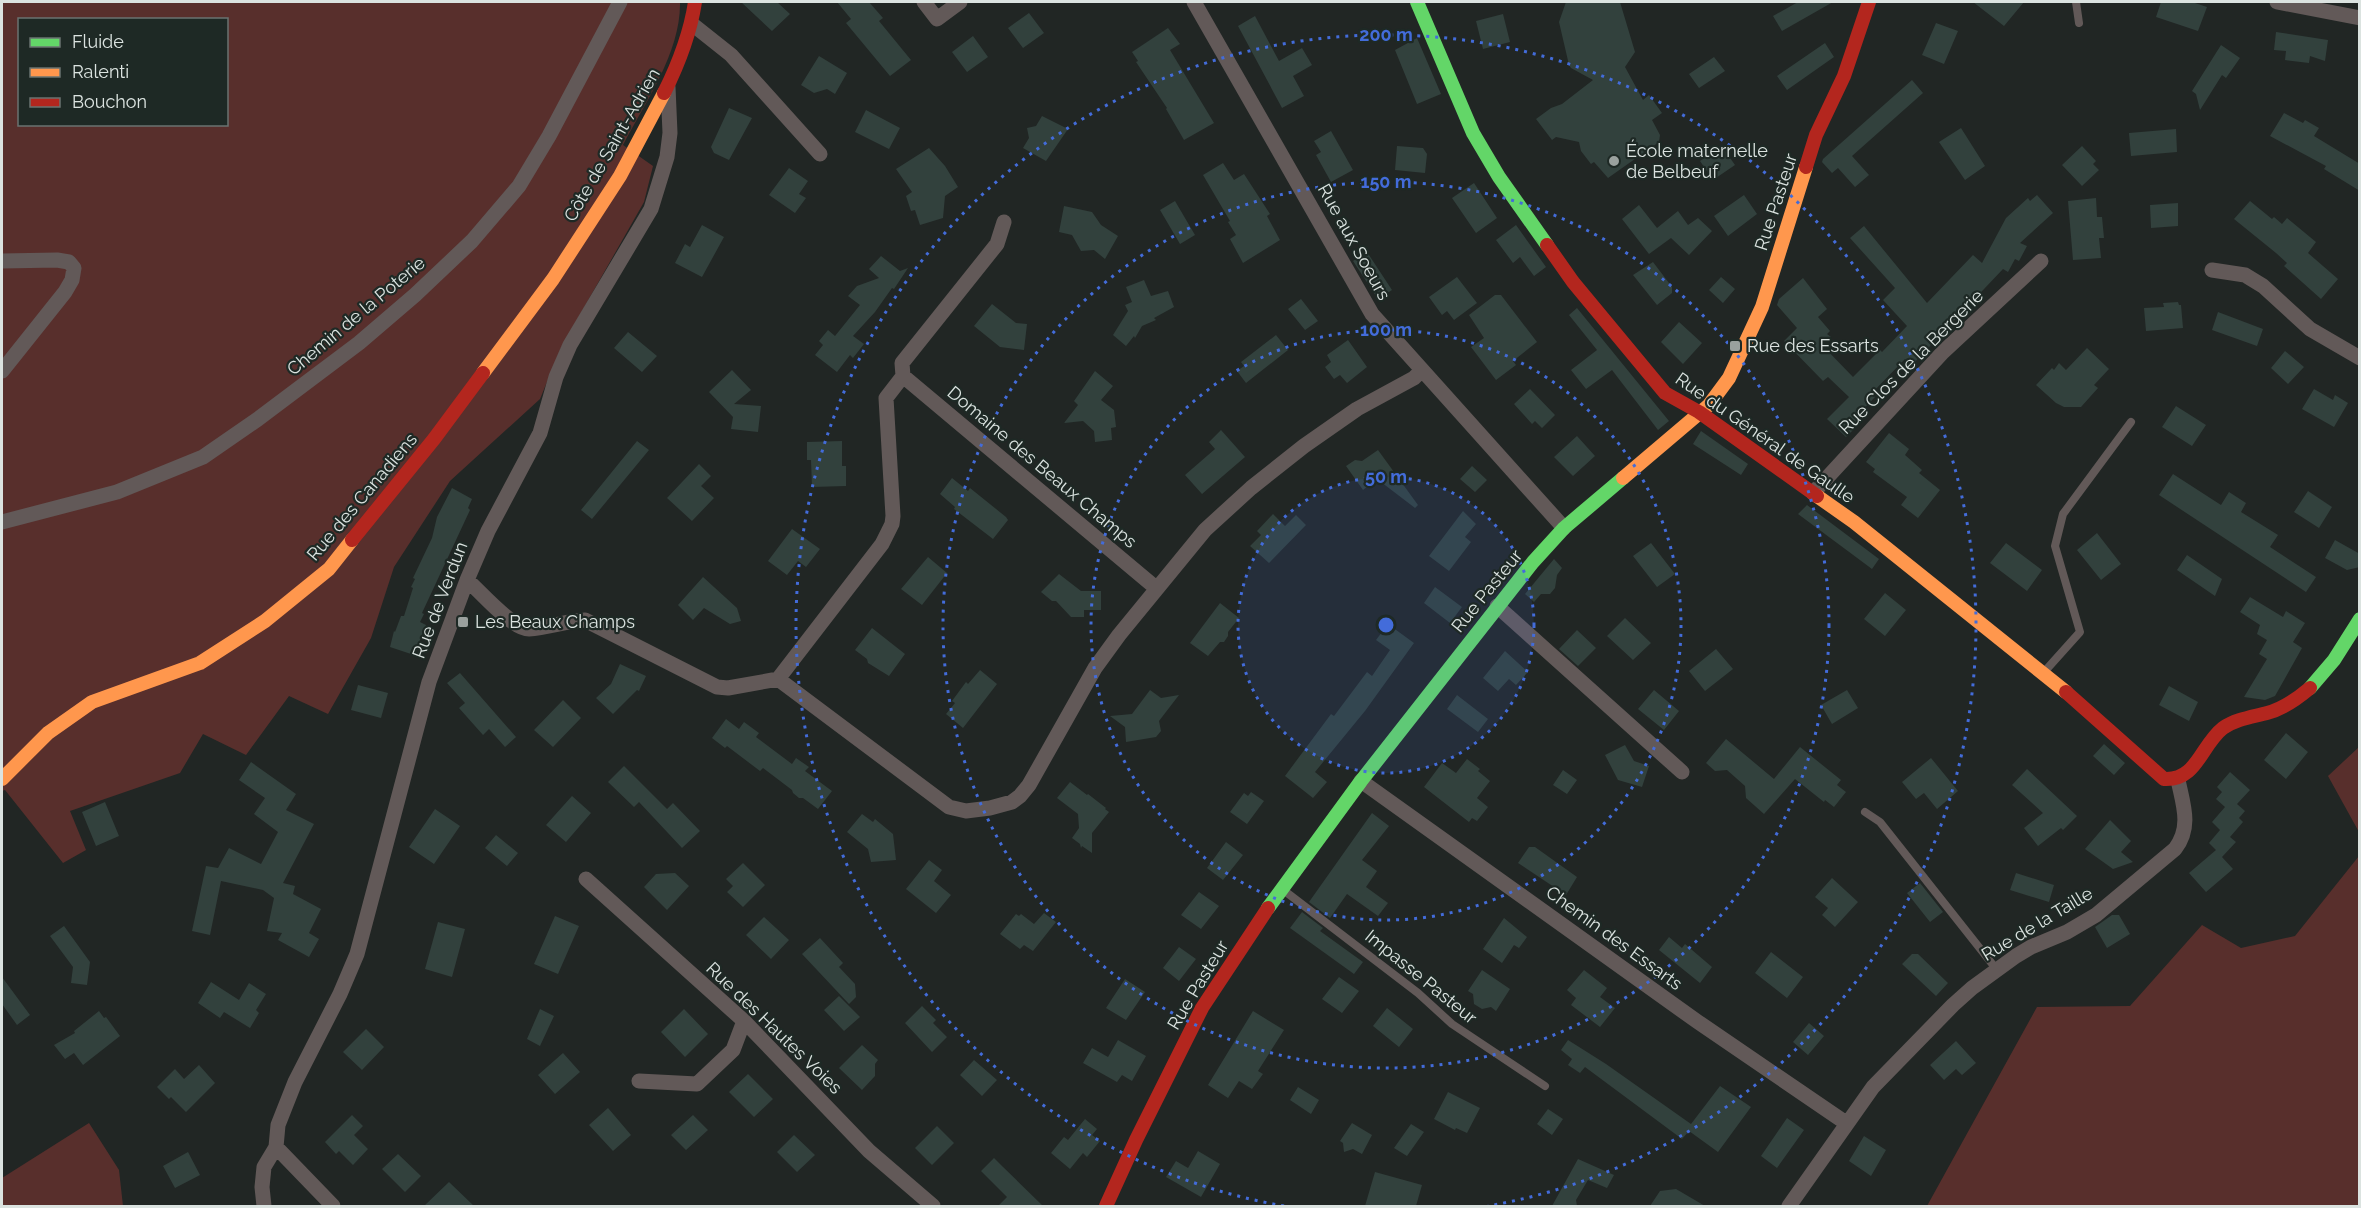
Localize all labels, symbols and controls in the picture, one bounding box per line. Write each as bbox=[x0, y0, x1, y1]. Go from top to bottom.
legend bbox=[18, 18, 228, 126]
text: 200 m bbox=[1359, 24, 1413, 45]
text: Fluide bbox=[72, 31, 124, 52]
text: Ralenti bbox=[72, 61, 129, 82]
street label: Côte de Saint-Adrien bbox=[559, 64, 664, 225]
text: Bouchon bbox=[72, 91, 147, 112]
place label: École maternelle de Belbeuf bbox=[1626, 139, 1768, 182]
street label: Rue Pasteur bbox=[1750, 150, 1801, 253]
marker: École maternelle de Belbeuf bbox=[1607, 154, 1621, 168]
text: 150 m bbox=[1361, 171, 1412, 192]
street label: Rue aux Soeurs bbox=[1314, 180, 1395, 304]
street label: Chemin de la Poterie bbox=[282, 252, 429, 379]
street label: Rue Clos de la Bergerie bbox=[1834, 285, 1987, 438]
text: 100 m bbox=[1360, 319, 1412, 340]
place label: Rue des Essarts bbox=[1747, 335, 1879, 356]
marker: Rue des Essarts bbox=[1728, 339, 1742, 353]
street label: Rue du Général de Gaulle bbox=[1672, 368, 1859, 508]
street label: Domaine des Beaux Champs bbox=[944, 381, 1141, 552]
street label: Rue des Canadiens bbox=[302, 428, 421, 565]
text: 50 m bbox=[1365, 466, 1407, 487]
street label: Rue de Verdun bbox=[408, 539, 471, 661]
street label: Rue Pasteur bbox=[1447, 544, 1527, 636]
place label: Les Beaux Champs bbox=[475, 611, 635, 632]
marker: Les Beaux Champs bbox=[456, 615, 470, 629]
centre of rings bbox=[1376, 615, 1396, 635]
street label: Chemin des Essarts bbox=[1542, 881, 1687, 994]
street label: Rue de la Taille bbox=[1977, 882, 2096, 965]
street label: Impasse Pasteur bbox=[1361, 925, 1482, 1028]
street label: Rue Pasteur bbox=[1163, 936, 1233, 1033]
street label: Rue des Hautes Voies bbox=[702, 957, 847, 1098]

